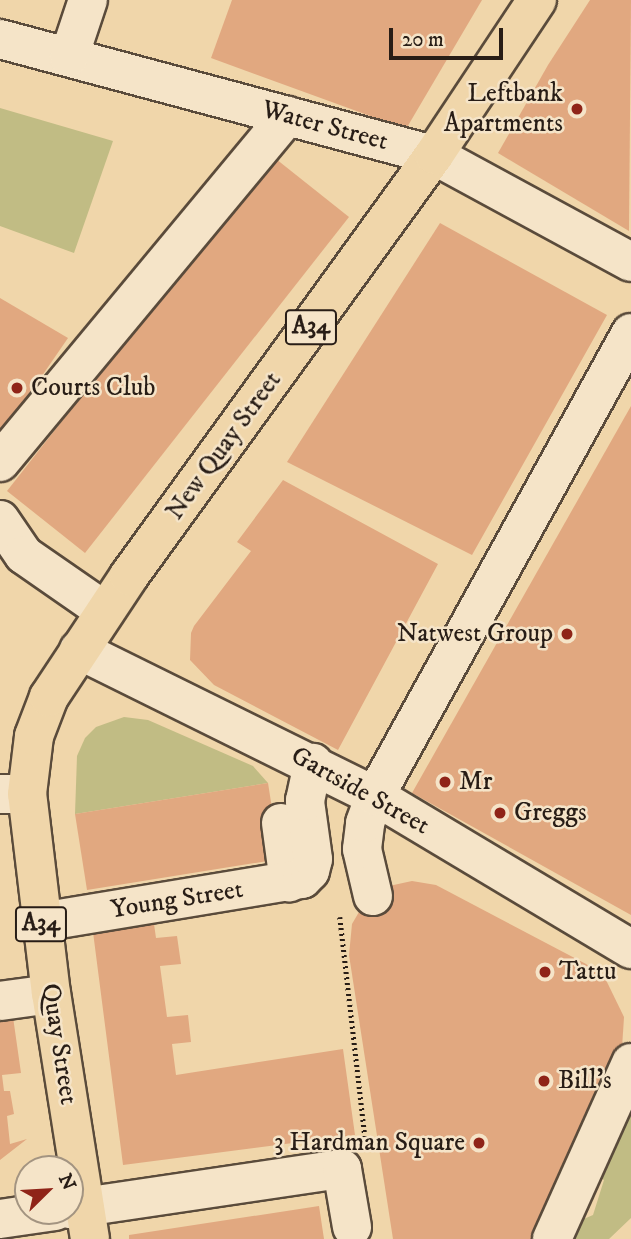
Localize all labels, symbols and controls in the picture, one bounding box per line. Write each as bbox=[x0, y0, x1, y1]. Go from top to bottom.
scale bar bbox=[393, 14, 507, 58]
text: 20 m bbox=[402, 27, 444, 53]
place label: Leftbank Apartments bbox=[444, 78, 563, 140]
street label: Water Street bbox=[259, 94, 391, 158]
marker: Leftbank Apartments bbox=[569, 101, 585, 117]
road number: A34 bbox=[285, 306, 337, 348]
street label: New Quay Street bbox=[160, 366, 288, 526]
place label: Courts Club bbox=[31, 372, 155, 404]
marker: Courts Club bbox=[9, 380, 25, 396]
place label: Natwest Group bbox=[397, 618, 553, 650]
marker: Natwest Group bbox=[559, 626, 575, 642]
street label: Gartside Street bbox=[285, 740, 435, 842]
place label: Mr bbox=[459, 766, 492, 798]
marker: Mr bbox=[437, 774, 453, 790]
place label: Greggs bbox=[514, 797, 587, 829]
marker: Greggs bbox=[492, 805, 508, 821]
street label: Young Street bbox=[109, 874, 245, 926]
road number: A34 bbox=[15, 904, 67, 944]
place label: Tattu bbox=[559, 956, 617, 988]
marker: Tattu bbox=[537, 964, 553, 980]
street label: Quay Street bbox=[34, 981, 84, 1107]
place label: Bill's bbox=[558, 1065, 612, 1097]
marker: Bill's bbox=[536, 1073, 552, 1089]
place label: 3 Hardman Square bbox=[274, 1127, 465, 1159]
marker: 3 Hardman Square bbox=[471, 1135, 487, 1151]
north arrow bbox=[14, 1155, 84, 1225]
text: N bbox=[53, 1170, 80, 1194]

